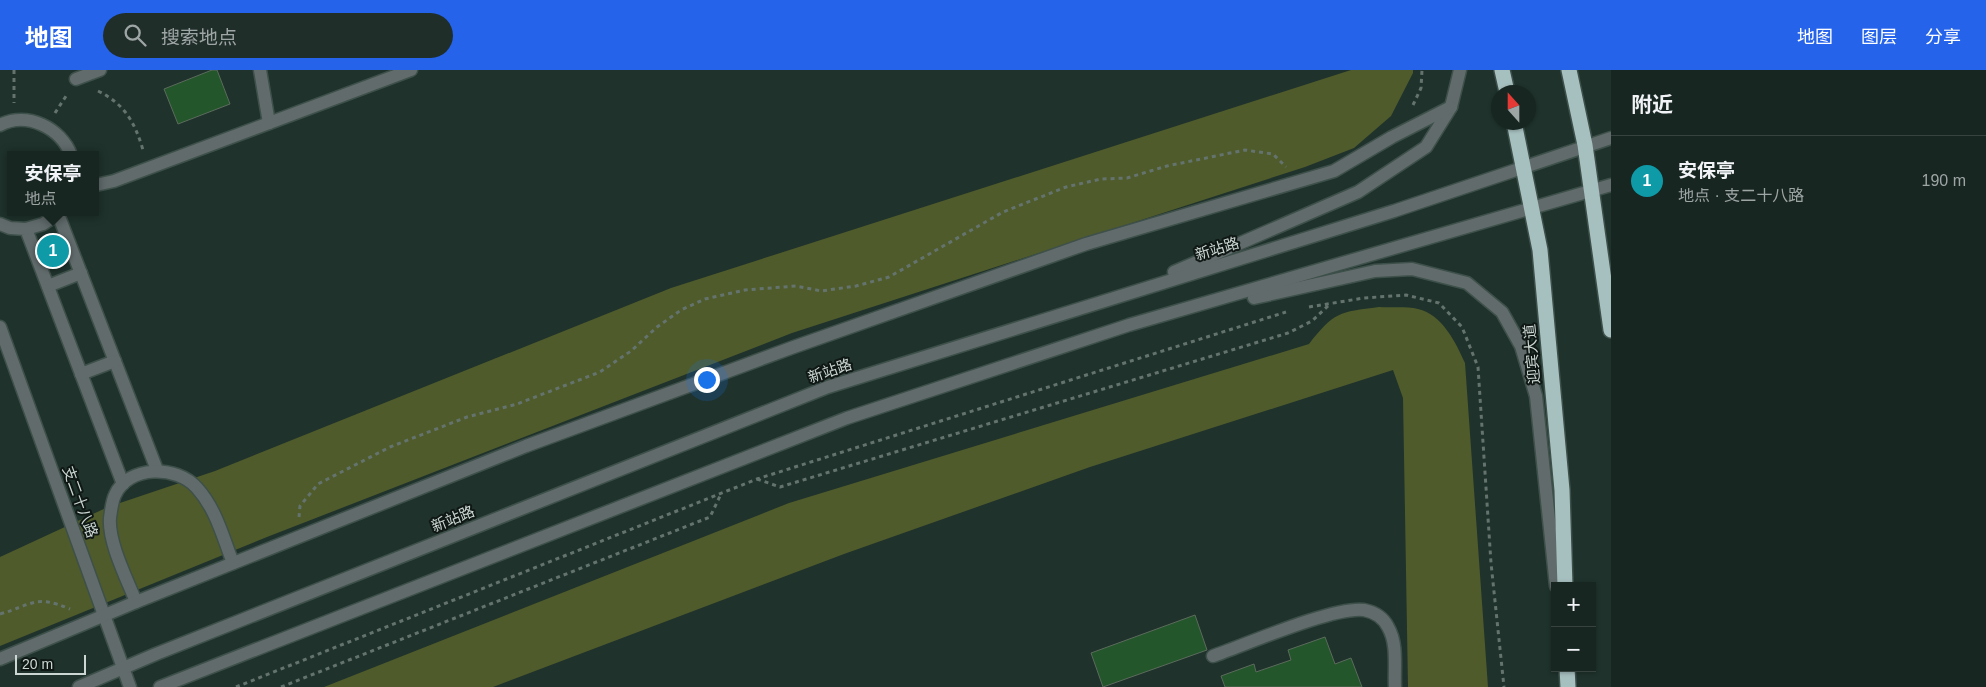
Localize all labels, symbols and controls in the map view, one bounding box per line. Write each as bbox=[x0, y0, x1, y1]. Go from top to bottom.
search box bbox=[103, 13, 453, 58]
icon: search bbox=[121, 21, 149, 49]
text: 地图 bbox=[25, 24, 73, 51]
text: 搜索地点 bbox=[161, 27, 237, 48]
text: 地图 bbox=[1797, 27, 1833, 47]
text: 图层 bbox=[1861, 27, 1897, 47]
text: 分享 bbox=[1925, 27, 1961, 47]
north arrow bbox=[1491, 85, 1536, 130]
text: 附近 bbox=[1631, 93, 1673, 116]
popup bbox=[7, 151, 99, 216]
text: 安保亭 bbox=[1678, 160, 1735, 181]
text: 安保亭 bbox=[24, 163, 82, 184]
text: 1 bbox=[1643, 172, 1651, 189]
text: 190 m bbox=[1922, 172, 1966, 189]
text: 地点 · 支二十八路 bbox=[1678, 187, 1804, 204]
text: 地点 bbox=[24, 190, 57, 207]
pin: 1 bbox=[37, 232, 69, 270]
street label: 新站路 bbox=[1193, 234, 1241, 263]
street label: 迎宾大道 bbox=[1520, 323, 1543, 385]
street label: 新站路 bbox=[806, 355, 854, 386]
your location bbox=[694, 367, 720, 393]
street label: 支二十八路 bbox=[60, 464, 101, 540]
street label: 新站路 bbox=[429, 502, 477, 535]
map controls bbox=[1551, 582, 1596, 672]
button: + bbox=[1551, 582, 1596, 627]
button: − bbox=[1551, 627, 1596, 672]
scale bar bbox=[15, 652, 86, 675]
text: 20 m bbox=[22, 656, 53, 672]

